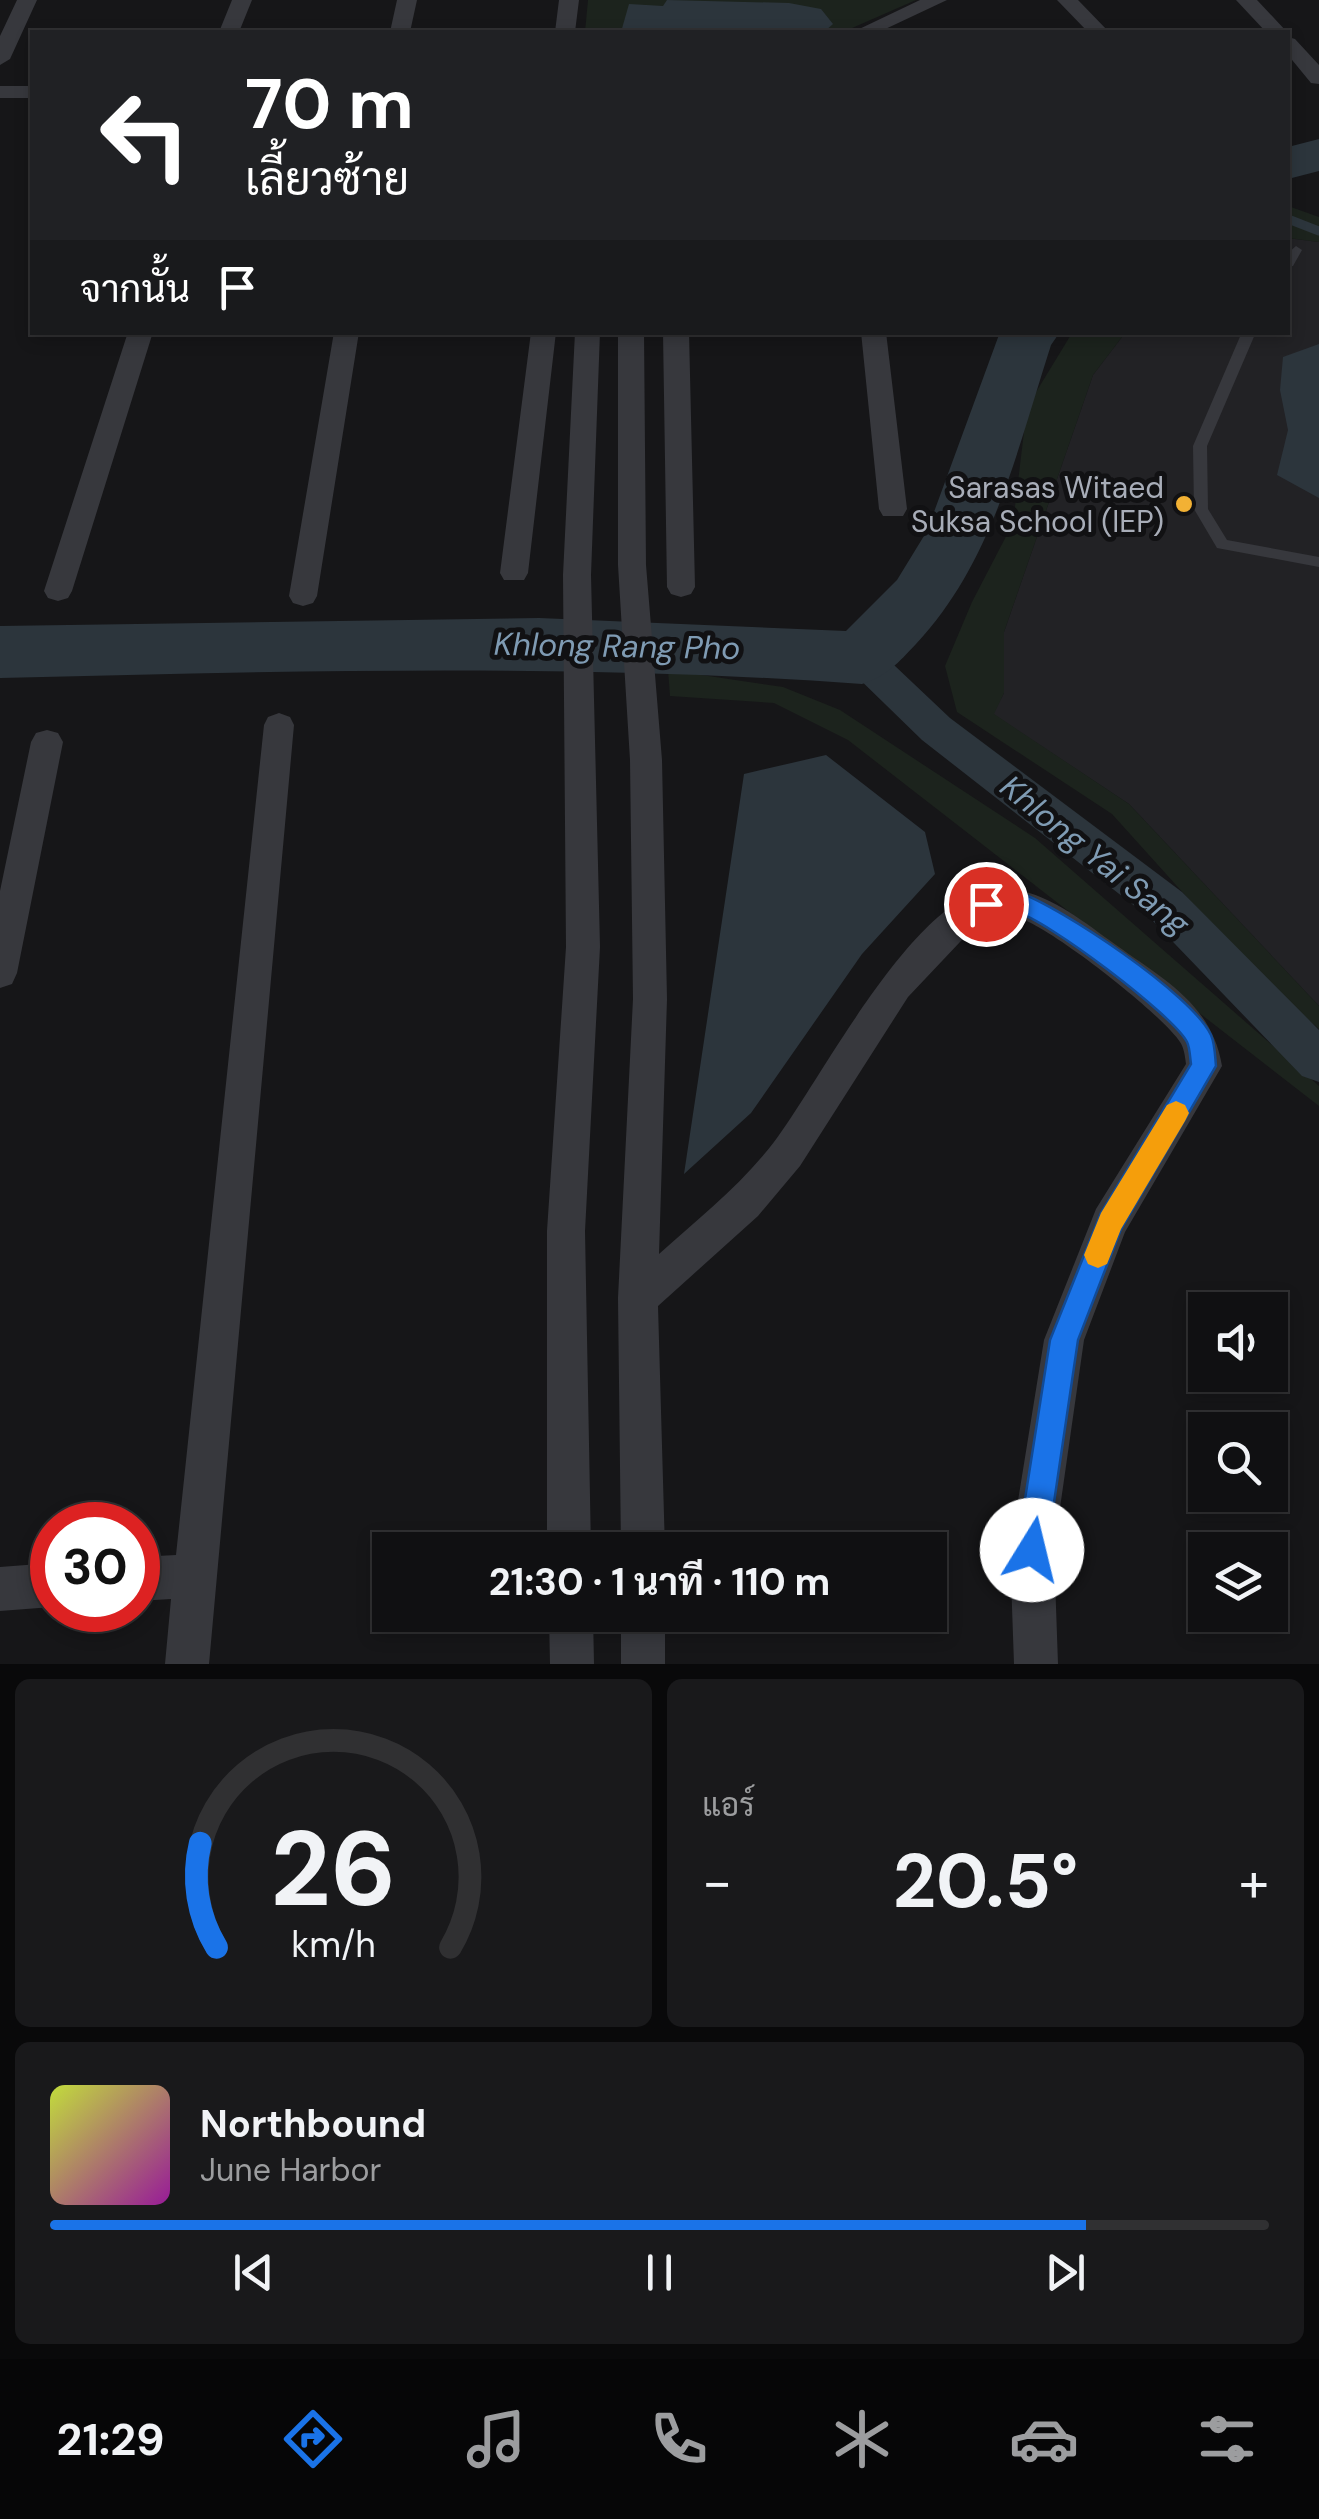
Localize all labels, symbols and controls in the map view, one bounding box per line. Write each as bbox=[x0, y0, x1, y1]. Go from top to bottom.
text: 70 m bbox=[245, 59, 414, 150]
icon: left bbox=[80, 70, 210, 200]
text: เลี้ยวซ้าย bbox=[245, 150, 409, 209]
icon: arrive bbox=[210, 260, 265, 315]
text: จากนั้น bbox=[80, 264, 190, 314]
place label: Sarasas Witaed Suksa School (IEP) bbox=[911, 468, 1164, 541]
marker: Sarasas Witaed Suksa School (IEP) bbox=[1173, 493, 1195, 515]
water label: Khlong Rang Pho bbox=[493, 623, 741, 669]
water label: Khlong Yai Sang bbox=[992, 766, 1199, 945]
pin bbox=[944, 862, 1029, 947]
icon: arrive bbox=[959, 877, 1014, 932]
map controls bbox=[1188, 1292, 1288, 1632]
button: sound bbox=[1188, 1292, 1288, 1392]
button: search bbox=[1188, 1412, 1288, 1512]
position arrow bbox=[980, 1498, 1084, 1602]
speed limit sign: 30 bbox=[30, 1502, 160, 1632]
button: layers bbox=[1188, 1532, 1288, 1632]
text: 21:30 · 1 นาที · 110 m bbox=[489, 1557, 830, 1607]
text: แอร์ bbox=[702, 1784, 755, 1826]
text: 26 bbox=[271, 1802, 396, 1937]
text: 20.5° bbox=[893, 1833, 1078, 1930]
text: − bbox=[702, 1846, 732, 1918]
text: + bbox=[1239, 1846, 1269, 1918]
text: km/h bbox=[291, 1922, 376, 1968]
text: Northbound bbox=[200, 2099, 426, 2149]
text: June Harbor bbox=[200, 2149, 381, 2191]
icon: previous bbox=[226, 2245, 281, 2300]
icon: pause bbox=[632, 2245, 687, 2300]
icon: next bbox=[1038, 2245, 1093, 2300]
icon: directions bbox=[278, 2404, 348, 2474]
icon: music bbox=[461, 2404, 531, 2474]
icon: phone bbox=[644, 2404, 714, 2474]
icon: climate bbox=[827, 2404, 897, 2474]
icon: car bbox=[1009, 2404, 1079, 2474]
icon: filters bbox=[1192, 2404, 1262, 2474]
text: 21:29 bbox=[56, 2410, 165, 2469]

